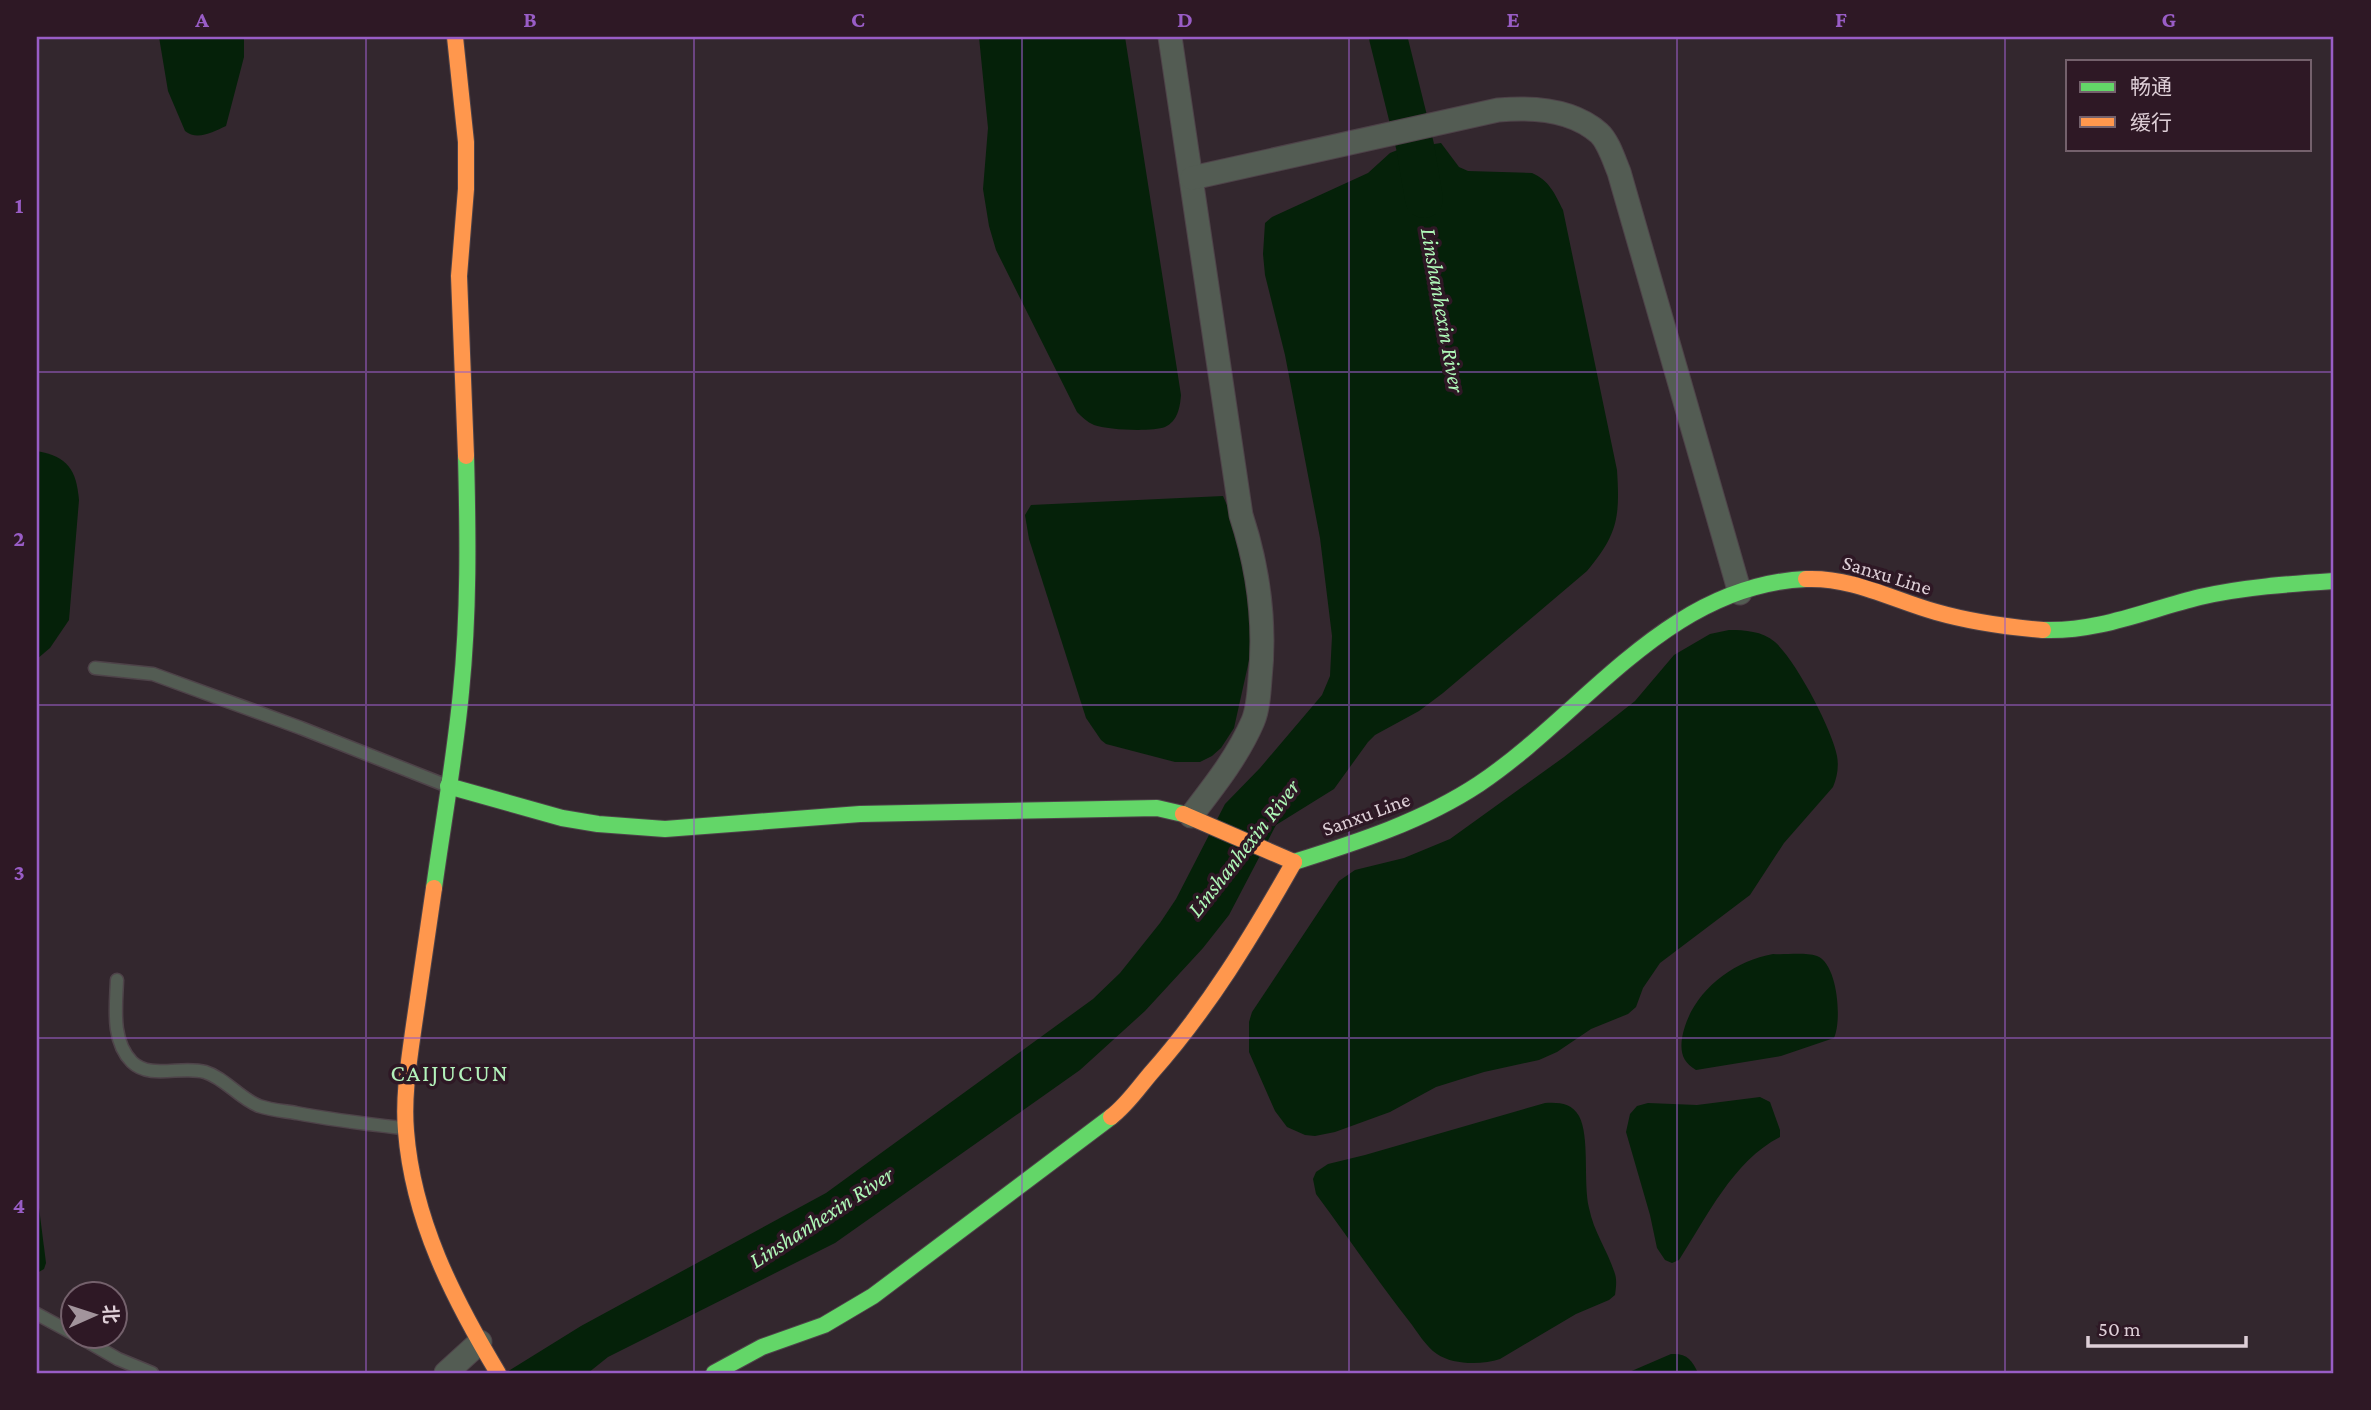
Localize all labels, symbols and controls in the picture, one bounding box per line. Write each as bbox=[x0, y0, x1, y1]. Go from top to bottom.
text: A bbox=[194, 6, 209, 32]
text: B bbox=[523, 6, 537, 32]
text: C bbox=[851, 6, 865, 32]
text: D bbox=[1177, 6, 1193, 32]
text: E bbox=[1506, 6, 1520, 32]
text: F bbox=[1835, 6, 1847, 32]
text: G bbox=[2162, 6, 2177, 32]
legend bbox=[2066, 60, 2312, 150]
text: 畅通 bbox=[2130, 75, 2172, 99]
text: 缓行 bbox=[2130, 111, 2172, 135]
text: 1 bbox=[15, 192, 24, 218]
water label: Linshanhexin River bbox=[1416, 226, 1470, 395]
text: 2 bbox=[13, 525, 25, 551]
street label: Sanxu Line bbox=[1839, 550, 1935, 600]
water label: Linshanhexin River bbox=[1181, 774, 1305, 922]
street label: Sanxu Line bbox=[1319, 787, 1413, 841]
text: 3 bbox=[13, 859, 25, 885]
district label: CAIJUCUN bbox=[390, 1059, 510, 1086]
water label: Linshanhexin River bbox=[744, 1160, 899, 1273]
text: 4 bbox=[13, 1192, 25, 1218]
north arrow bbox=[60, 1280, 130, 1350]
text: 北 bbox=[99, 1304, 121, 1324]
scale bar bbox=[2088, 1305, 2245, 1349]
text: 50 m bbox=[2098, 1317, 2141, 1341]

